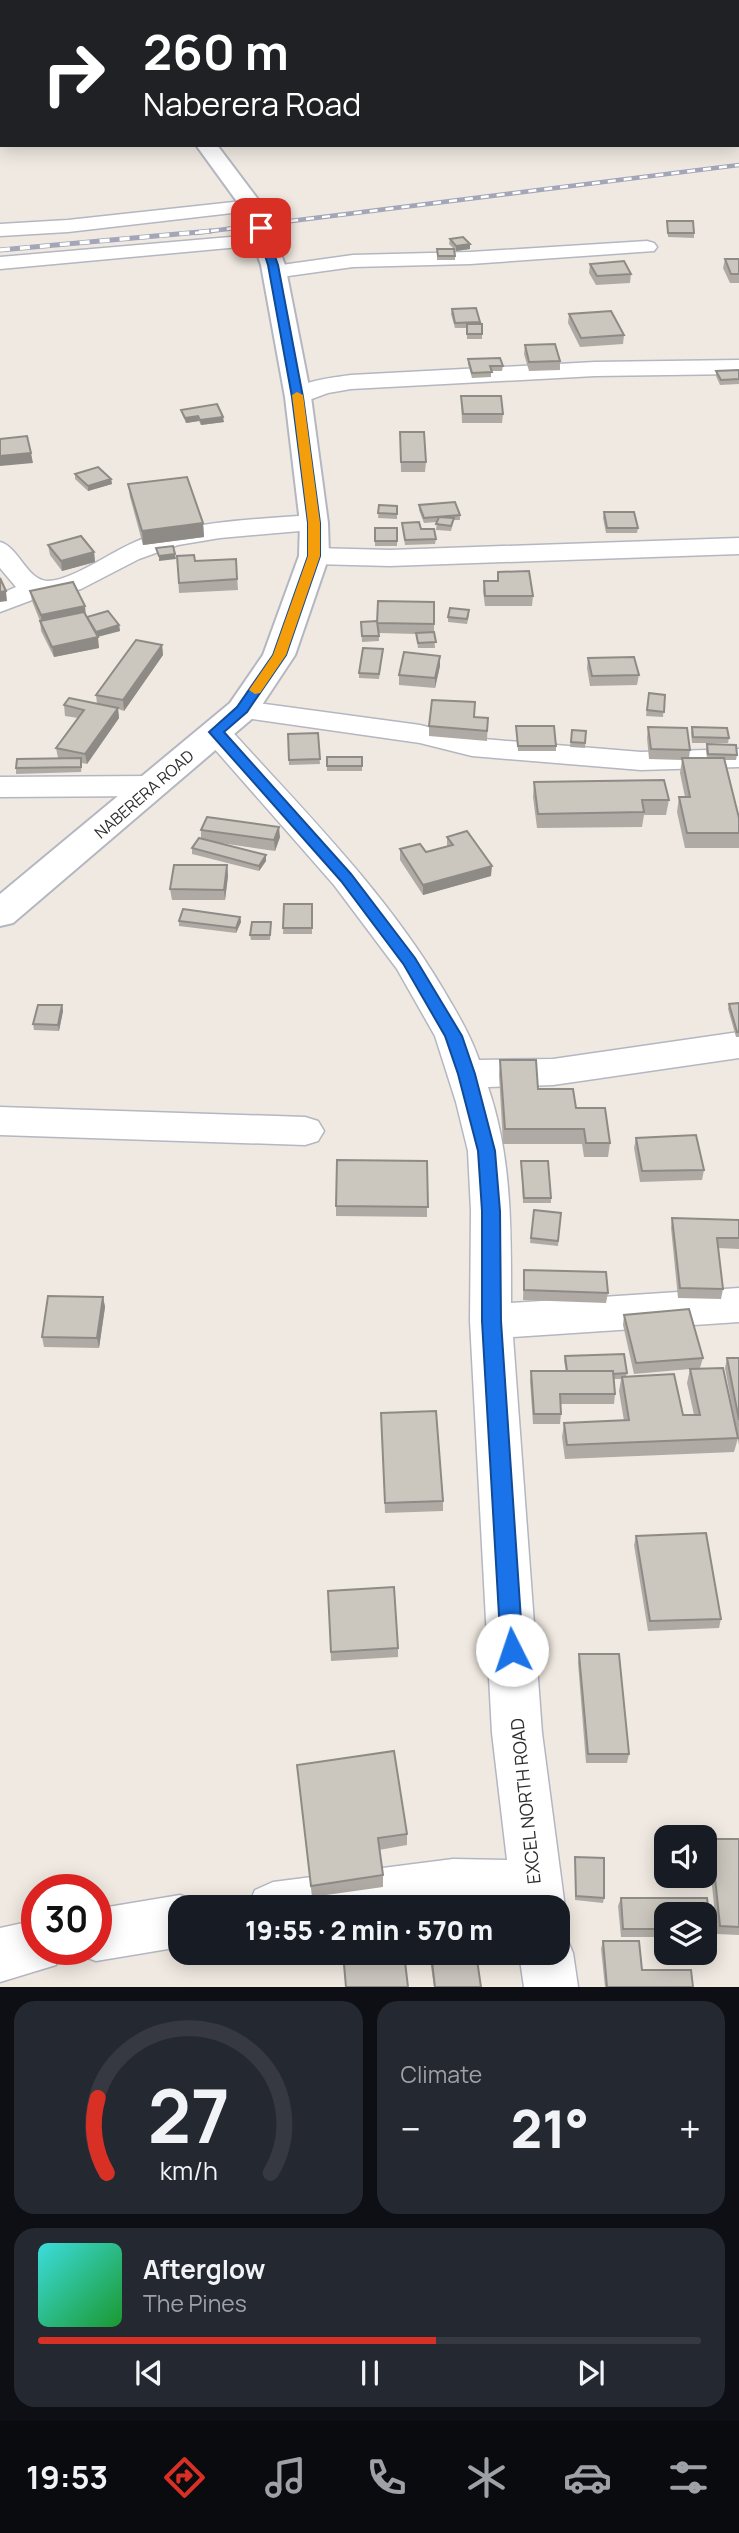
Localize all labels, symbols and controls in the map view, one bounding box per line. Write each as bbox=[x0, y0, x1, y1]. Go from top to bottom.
text: 260 m bbox=[143, 18, 289, 85]
icon: right bbox=[28, 28, 119, 119]
text: Naberera Road bbox=[143, 82, 361, 126]
pin bbox=[231, 198, 291, 258]
icon: arrive bbox=[242, 209, 280, 247]
street label: NABERERA ROAD bbox=[90, 745, 199, 843]
position arrow bbox=[475, 1613, 549, 1687]
street label: EXCEL NORTH ROAD bbox=[504, 1717, 546, 1885]
map controls bbox=[654, 1825, 717, 1965]
button: sound bbox=[654, 1825, 717, 1888]
speed limit sign: 30 bbox=[21, 1874, 112, 1965]
button: layers bbox=[654, 1902, 717, 1965]
text: 19:55 · 2 min · 570 m bbox=[245, 1912, 493, 1948]
text: Climate bbox=[401, 2058, 482, 2090]
text: 27 bbox=[147, 2066, 229, 2166]
text: 21° bbox=[511, 2093, 589, 2164]
text: − bbox=[401, 2102, 421, 2154]
text: + bbox=[679, 2102, 701, 2154]
text: km/h bbox=[159, 2153, 217, 2188]
text: Afterglow bbox=[143, 2251, 265, 2287]
text: The Pines bbox=[143, 2287, 247, 2319]
icon: previous bbox=[130, 2354, 168, 2392]
icon: pause bbox=[351, 2354, 389, 2392]
icon: next bbox=[572, 2354, 610, 2392]
icon: directions bbox=[160, 2453, 209, 2502]
icon: music bbox=[261, 2453, 310, 2502]
icon: phone bbox=[362, 2453, 411, 2502]
icon: climate bbox=[462, 2453, 511, 2502]
icon: car bbox=[563, 2453, 612, 2502]
icon: filters bbox=[664, 2453, 713, 2502]
text: 19:53 bbox=[26, 2455, 108, 2499]

